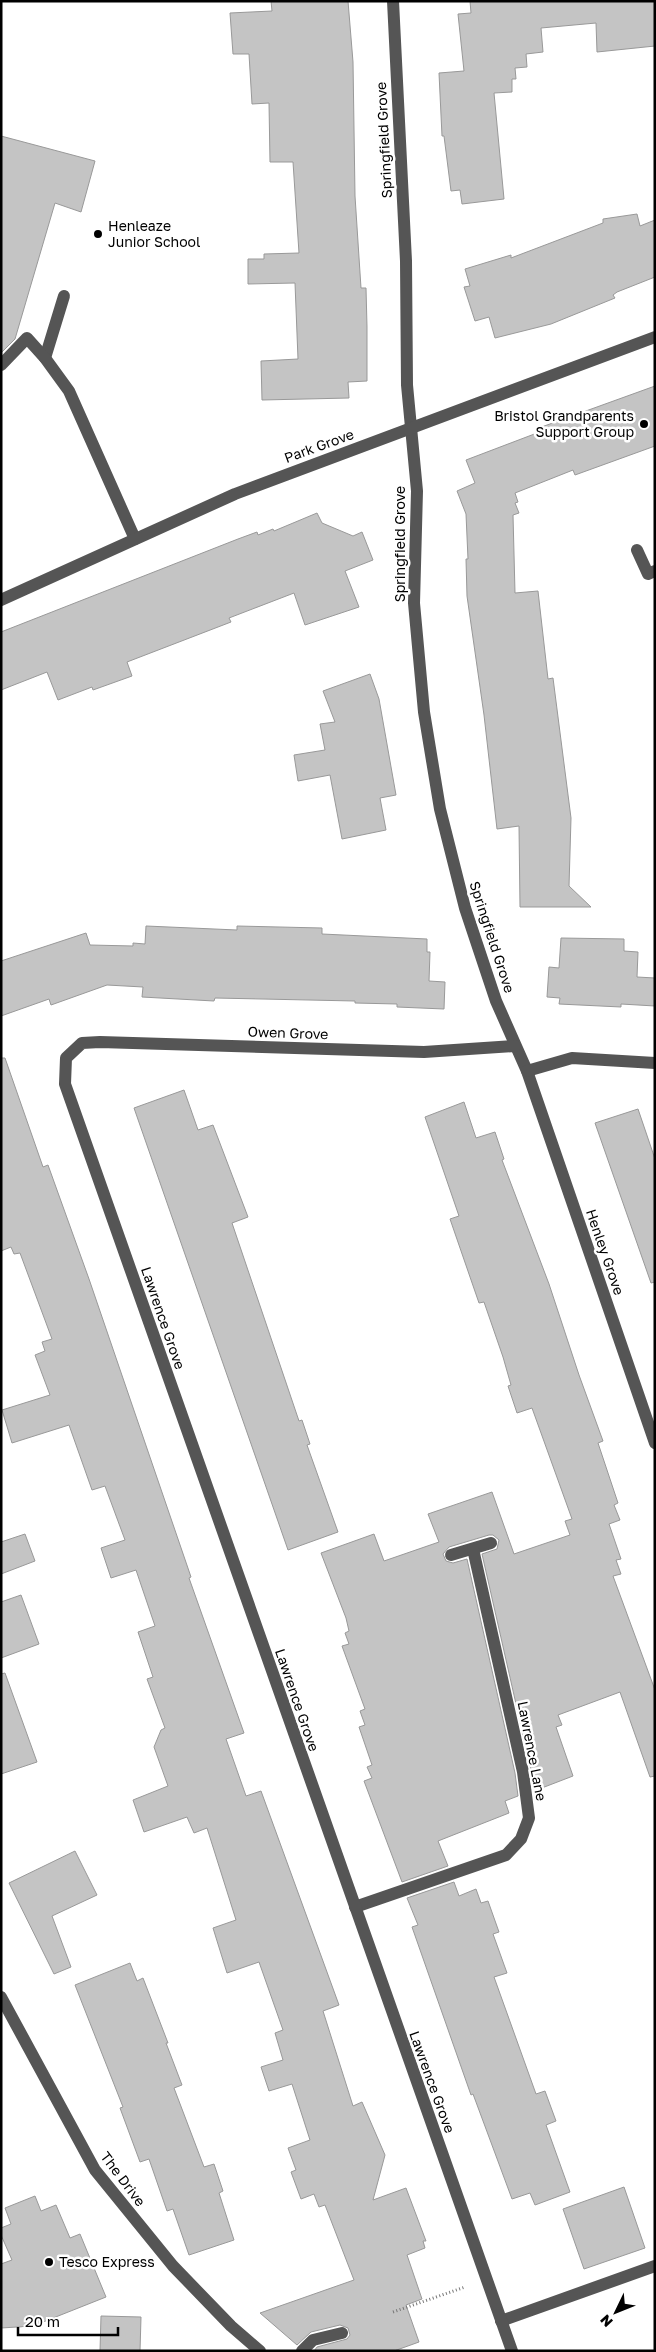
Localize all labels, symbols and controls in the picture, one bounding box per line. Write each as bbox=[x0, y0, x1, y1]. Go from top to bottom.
street label: Springfield Grove bbox=[372, 81, 395, 199]
place label: Henleaze Junior School bbox=[108, 217, 200, 250]
marker: Henleaze Junior School bbox=[92, 228, 104, 240]
place label: Bristol Grandparents Support Group bbox=[494, 407, 634, 440]
marker: Bristol Grandparents Support Group bbox=[638, 418, 650, 430]
street label: Park Grove bbox=[282, 425, 356, 466]
street label: Springfield Grove bbox=[391, 486, 408, 602]
street label: Springfield Grove bbox=[466, 879, 519, 995]
street label: Owen Grove bbox=[247, 1023, 329, 1042]
street label: Henley Grove bbox=[583, 1207, 628, 1297]
street label: Lawrence Grove bbox=[138, 1264, 189, 1371]
street label: Lawrence Grove bbox=[272, 1646, 323, 1753]
street label: Lawrence Lane bbox=[514, 1700, 550, 1802]
street label: Lawrence Grove bbox=[406, 2028, 459, 2135]
street label: The Drive bbox=[97, 2148, 149, 2209]
place label: Tesco Express bbox=[59, 2253, 155, 2270]
marker: Tesco Express bbox=[43, 2256, 55, 2268]
north arrow bbox=[591, 2287, 641, 2337]
scale bar bbox=[18, 2304, 118, 2336]
text: 20 m bbox=[25, 2312, 60, 2330]
text: N bbox=[596, 2312, 616, 2331]

